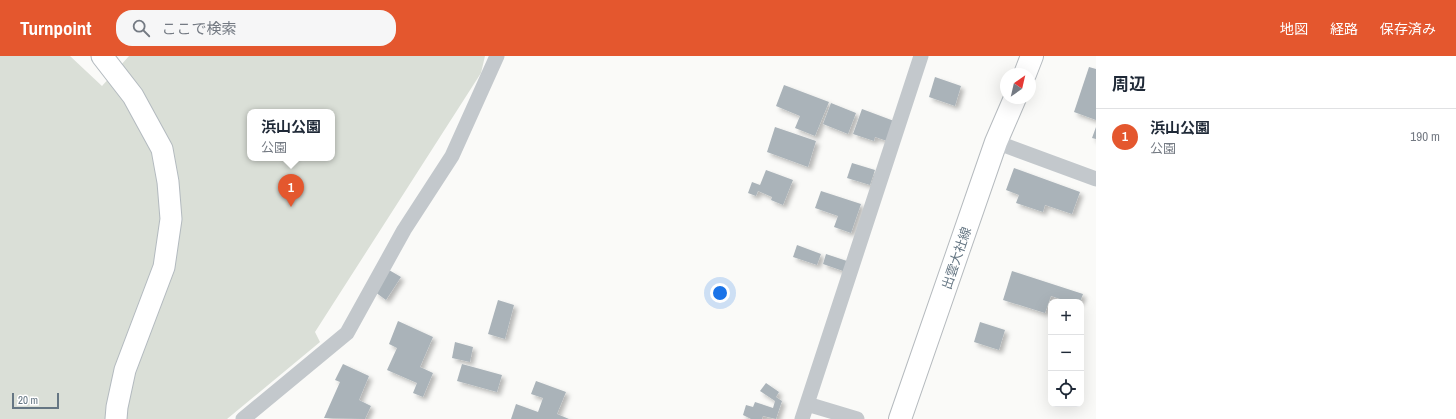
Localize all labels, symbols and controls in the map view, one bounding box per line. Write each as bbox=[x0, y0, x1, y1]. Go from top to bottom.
search box bbox=[116, 10, 396, 46]
text: Turnpoint bbox=[20, 15, 92, 41]
icon: search bbox=[130, 17, 152, 39]
text: ここで検索 bbox=[162, 18, 237, 39]
text: 地図 bbox=[1280, 20, 1308, 38]
text: 経路 bbox=[1330, 20, 1358, 38]
text: 保存済み bbox=[1380, 20, 1436, 38]
north arrow bbox=[1000, 68, 1036, 104]
text: 周辺 bbox=[1112, 72, 1146, 95]
popup bbox=[247, 109, 335, 161]
text: 浜山公園 bbox=[261, 116, 321, 137]
text: 浜山公園 bbox=[1150, 117, 1210, 138]
text: 1 bbox=[1122, 128, 1128, 145]
text: 190 m bbox=[1410, 128, 1440, 145]
text: 公園 bbox=[261, 139, 287, 156]
text: 公園 bbox=[1150, 140, 1176, 157]
pin: 1 bbox=[278, 174, 304, 207]
street label: 出雲大社線 bbox=[938, 225, 975, 292]
your location bbox=[710, 283, 730, 303]
map controls bbox=[1048, 299, 1084, 407]
button: + bbox=[1048, 299, 1084, 335]
button: − bbox=[1048, 335, 1084, 371]
button: locate bbox=[1048, 371, 1084, 407]
scale bar bbox=[12, 391, 59, 410]
text: 20 m bbox=[18, 393, 38, 407]

